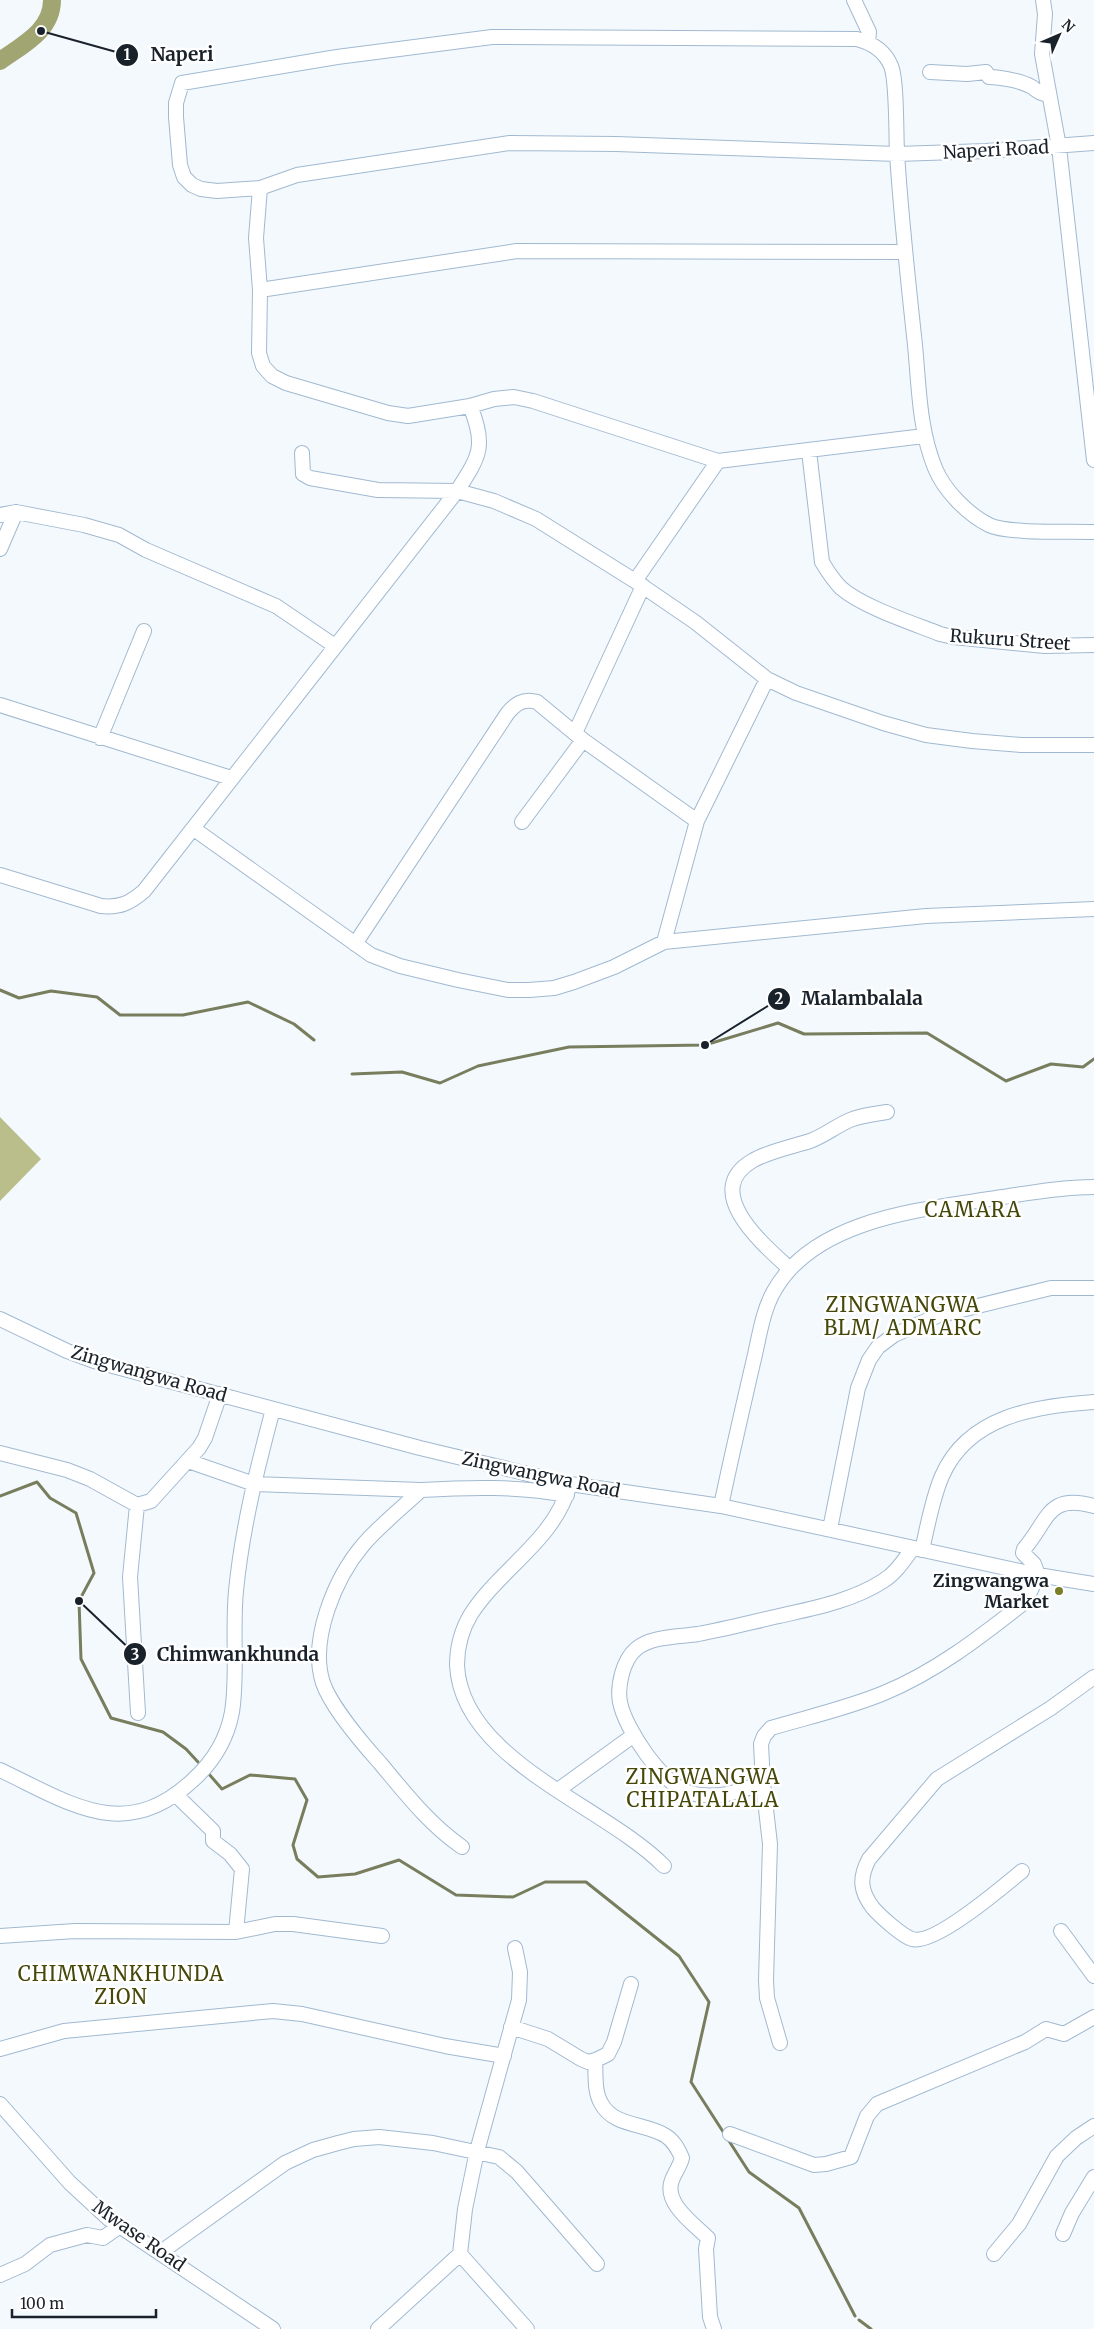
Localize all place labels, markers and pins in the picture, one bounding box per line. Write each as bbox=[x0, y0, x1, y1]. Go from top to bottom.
callout: Naperi bbox=[115, 38, 223, 72]
callout: Malambalala bbox=[766, 982, 933, 1016]
place label: Zingwangwa Market bbox=[933, 1569, 1050, 1613]
marker: Zingwangwa Market bbox=[1053, 1585, 1065, 1597]
callout: Chimwankhunda bbox=[122, 1637, 329, 1671]

